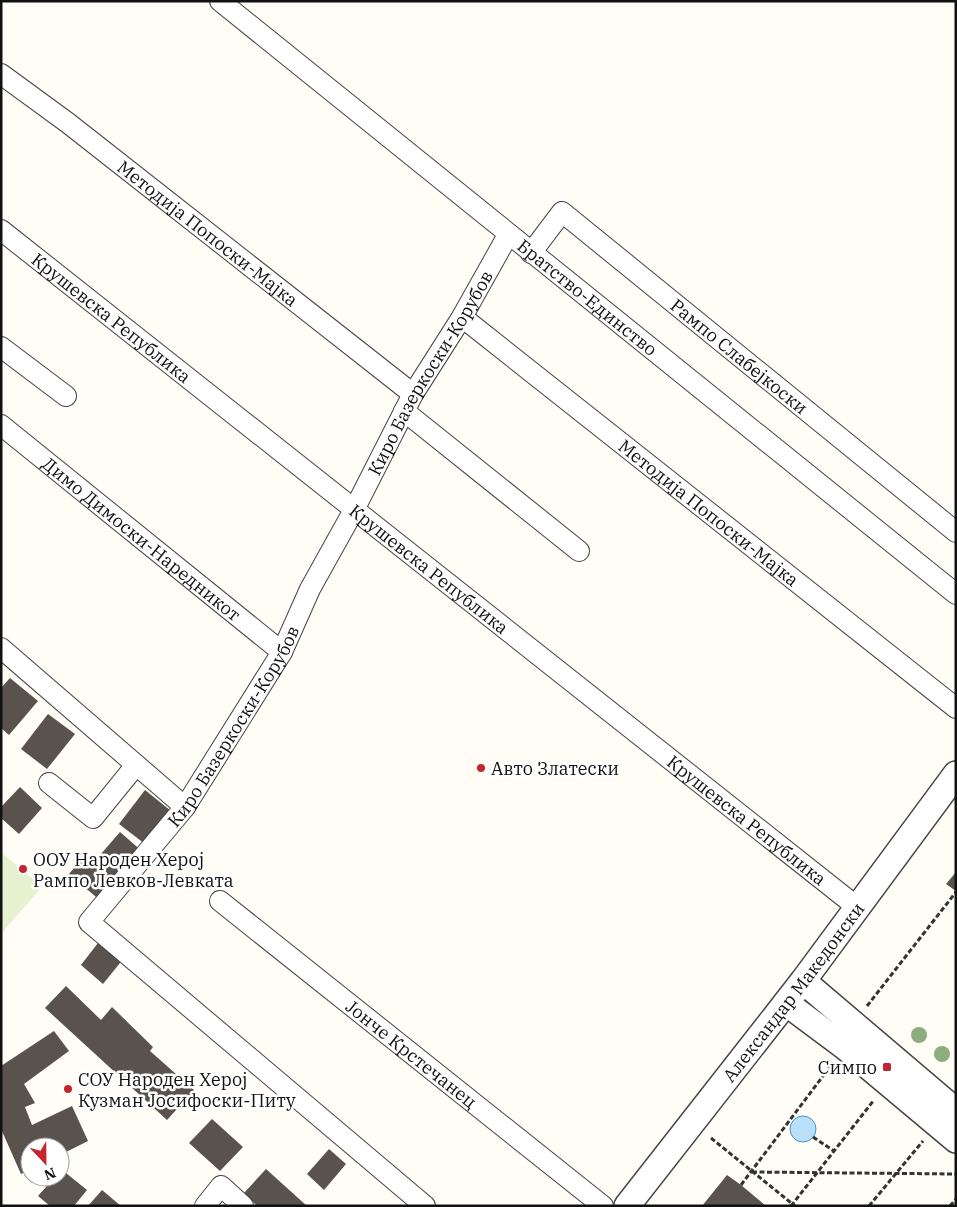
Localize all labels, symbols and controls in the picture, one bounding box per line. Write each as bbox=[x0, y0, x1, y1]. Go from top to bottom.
street label: Методија Попоски-Мајка bbox=[113, 155, 303, 311]
street label: Братство-Единство bbox=[513, 234, 662, 360]
street label: Крушевска Република bbox=[27, 247, 196, 388]
street label: Киро Базеркоски-Корубов bbox=[362, 266, 497, 479]
street label: Рампо Слабејкоски bbox=[666, 293, 813, 419]
street label: Методија Попоски-Мајка bbox=[614, 434, 804, 591]
street label: Димо Димоски-Наредникот bbox=[38, 452, 246, 626]
street label: Крушевска Република bbox=[345, 499, 514, 639]
street label: Киро Базеркоски-Корубов bbox=[162, 622, 304, 831]
street label: Крушевска Република bbox=[663, 750, 831, 890]
place label: Авто Златески bbox=[491, 757, 619, 780]
marker: Авто Златески bbox=[475, 762, 487, 774]
place label: ООУ Народен Херој Рампо Левков-Левката bbox=[33, 848, 234, 892]
marker: ООУ Народен Херој Рампо Левков-Левката bbox=[17, 863, 29, 875]
street label: Александар Македонски bbox=[717, 897, 869, 1086]
street label: Јонче Крстечанец bbox=[341, 994, 482, 1113]
place label: Симпо bbox=[818, 1056, 877, 1079]
marker: Симпо bbox=[881, 1061, 893, 1073]
place label: СОУ Народен Херој Кузман Јосифоски-Питу bbox=[78, 1068, 296, 1112]
marker: СОУ Народен Херој Кузман Јосифоски-Питу bbox=[62, 1083, 74, 1095]
north arrow bbox=[20, 1137, 70, 1187]
text: N bbox=[41, 1164, 58, 1184]

